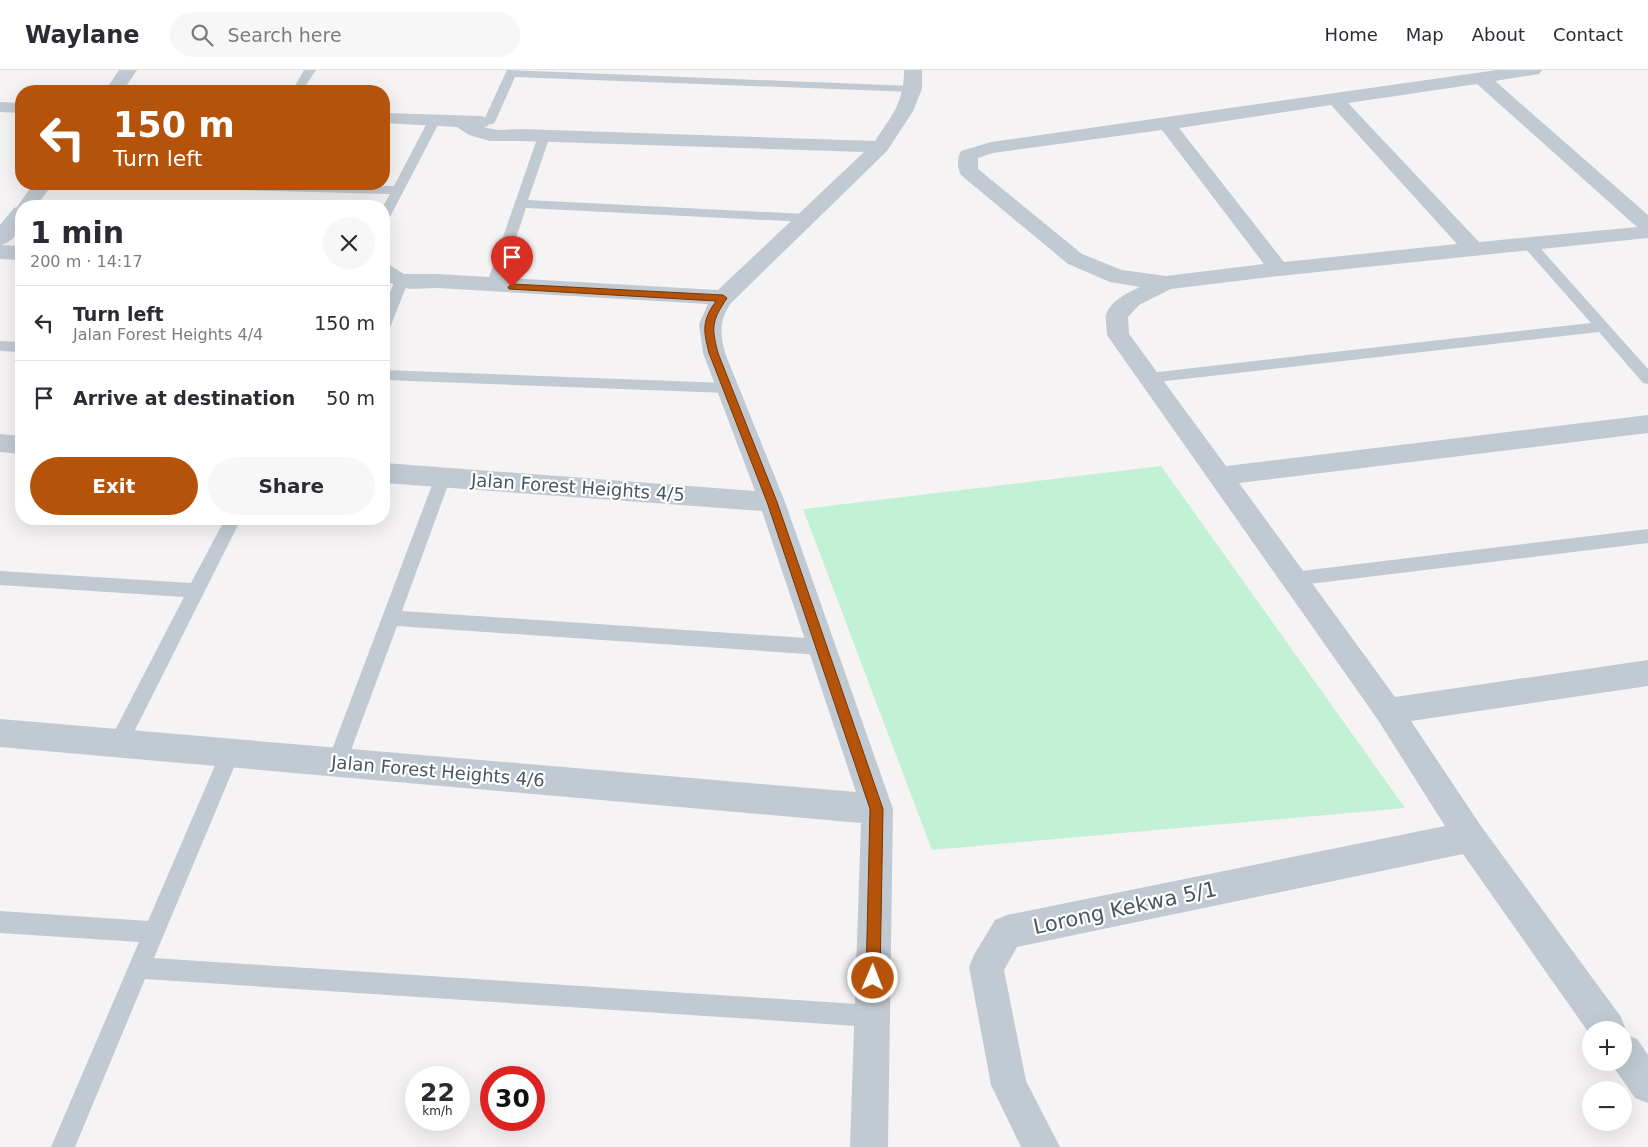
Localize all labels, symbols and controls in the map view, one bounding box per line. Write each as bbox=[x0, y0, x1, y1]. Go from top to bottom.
search box bbox=[170, 12, 520, 57]
text: Waylane bbox=[25, 21, 140, 49]
icon: search bbox=[188, 21, 216, 49]
text: Search here bbox=[228, 24, 342, 46]
text: Home bbox=[1325, 24, 1378, 45]
text: Map bbox=[1406, 24, 1444, 45]
text: About bbox=[1472, 24, 1525, 45]
text: Contact bbox=[1553, 24, 1623, 45]
icon: left bbox=[30, 105, 95, 170]
text: 150 m bbox=[113, 105, 235, 145]
text: Turn left bbox=[113, 146, 202, 171]
text: 1 min bbox=[30, 215, 124, 250]
button: close bbox=[323, 217, 375, 269]
pin bbox=[491, 236, 533, 287]
icon: arrive bbox=[498, 243, 526, 271]
text: 200 m · 14:17 bbox=[30, 252, 143, 271]
text: Turn left bbox=[73, 303, 164, 325]
icon: left bbox=[30, 309, 58, 337]
text: 150 m bbox=[314, 312, 375, 334]
text: Jalan Forest Heights 4/4 bbox=[73, 325, 263, 344]
icon: arrive bbox=[30, 384, 58, 412]
text: Arrive at destination bbox=[73, 387, 295, 409]
text: 50 m bbox=[326, 387, 375, 409]
button: Exit bbox=[30, 457, 198, 515]
button: Share bbox=[208, 457, 375, 515]
street label: Jalan Forest Heights 4/5 bbox=[470, 469, 685, 505]
street label: Jalan Forest Heights 4/6 bbox=[329, 751, 546, 791]
street label: Lorong Kekwa 5/1 bbox=[1031, 877, 1219, 939]
position arrow bbox=[846, 951, 898, 1003]
map controls bbox=[1582, 1021, 1632, 1131]
button: + bbox=[1582, 1021, 1632, 1071]
speed limit sign: 30 bbox=[480, 1066, 545, 1131]
text: 22 bbox=[420, 1078, 455, 1107]
button: − bbox=[1582, 1081, 1632, 1131]
text: km/h bbox=[422, 1104, 453, 1118]

